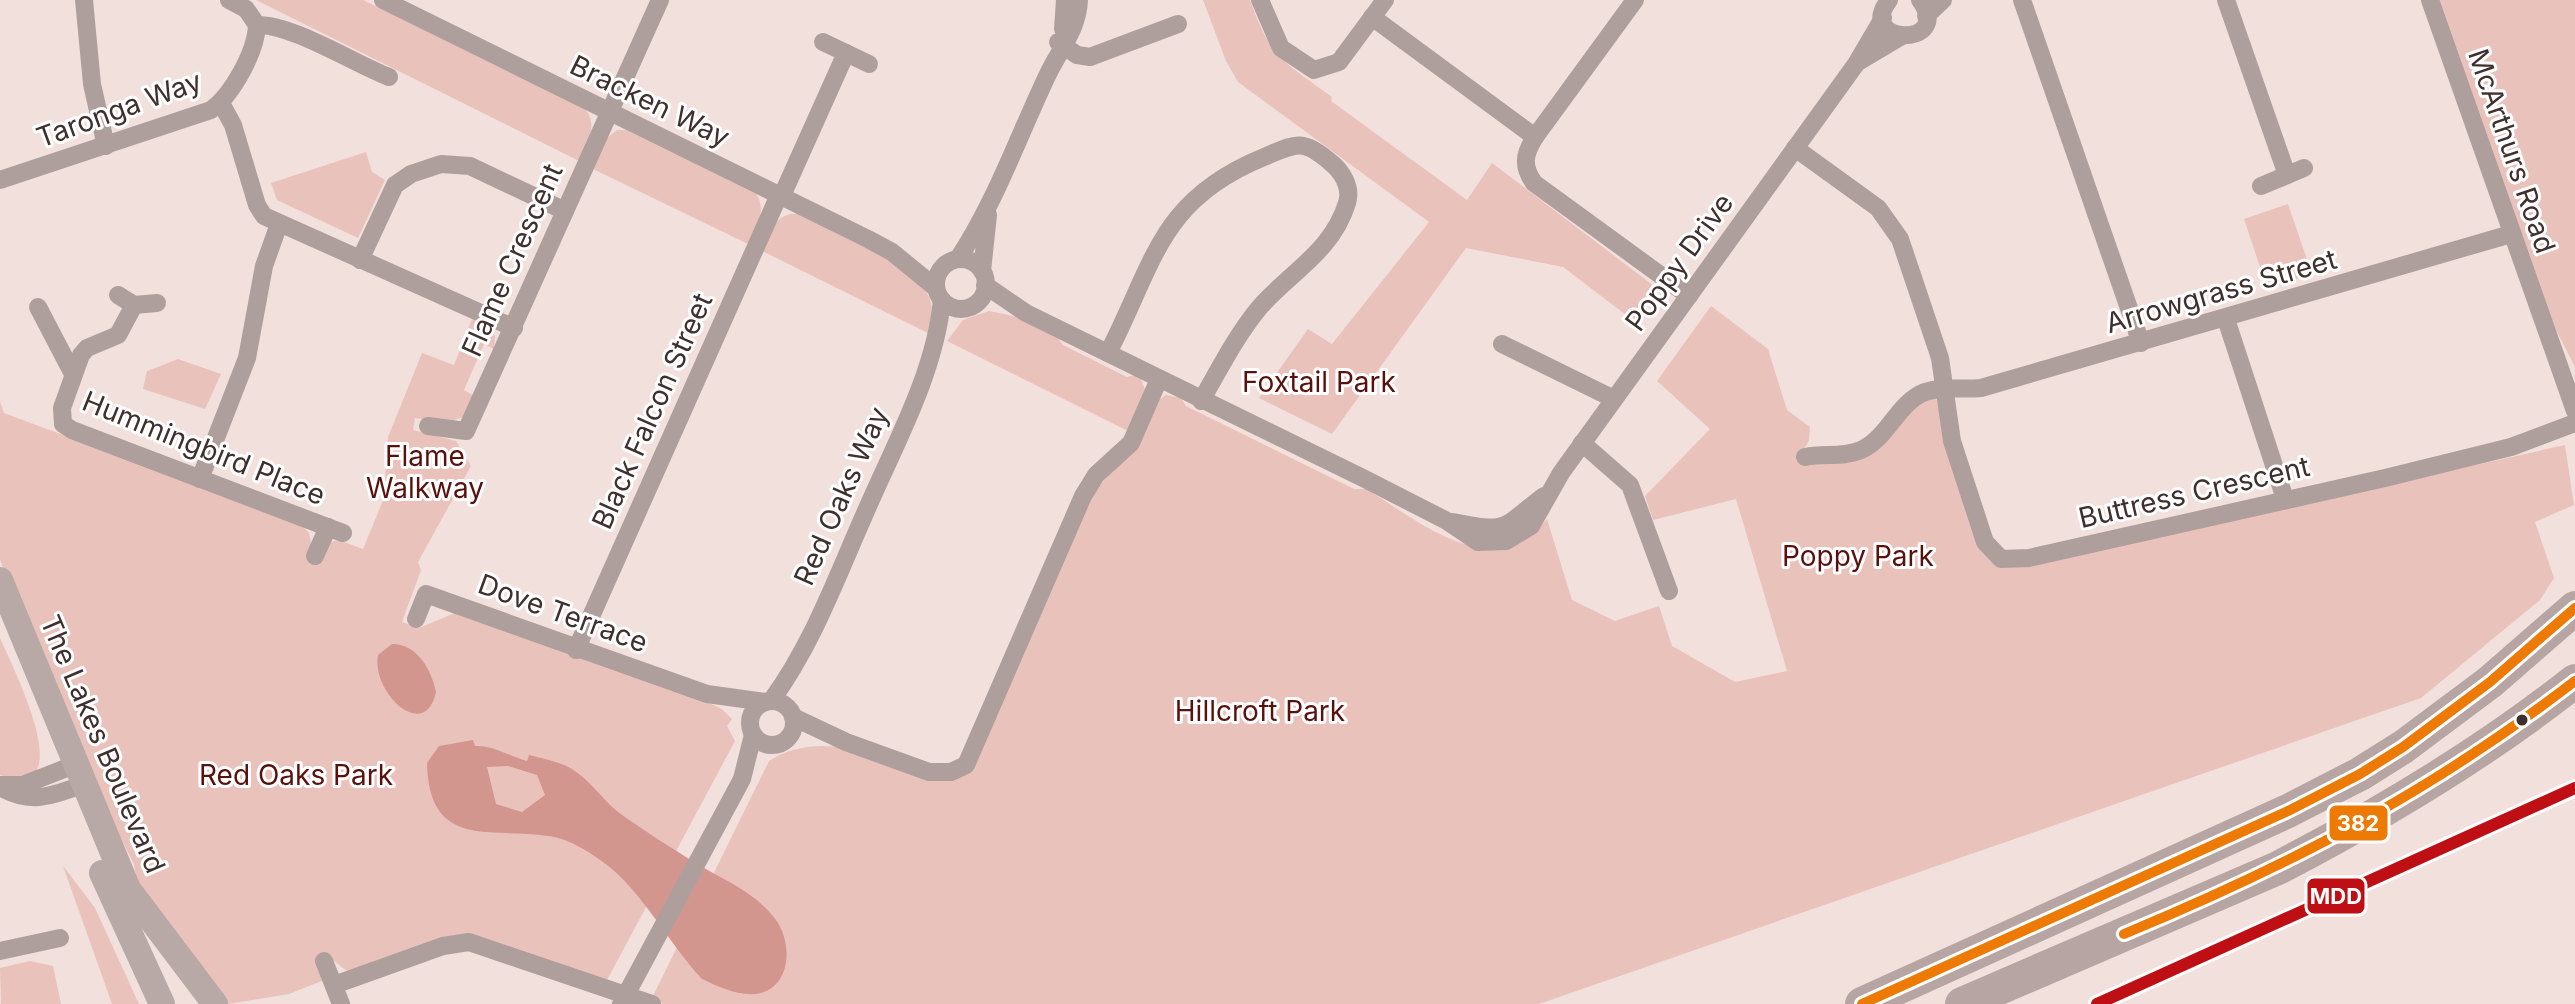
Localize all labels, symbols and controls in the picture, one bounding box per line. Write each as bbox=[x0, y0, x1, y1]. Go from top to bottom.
street label: McArthurs Road bbox=[2461, 44, 2563, 258]
street label: Bracken Way bbox=[565, 48, 735, 154]
street label: Taronga Way bbox=[32, 63, 206, 155]
street label: Flame Crescent bbox=[454, 158, 570, 362]
street label: Poppy Drive bbox=[1618, 187, 1740, 337]
street label: Arrowgrass Street bbox=[2101, 242, 2341, 340]
street label: Black Falcon Street bbox=[585, 288, 719, 534]
park label: Foxtail Park bbox=[1242, 365, 1396, 399]
street label: Hummingbird Place bbox=[78, 384, 330, 512]
street label: Red Oaks Way bbox=[787, 402, 895, 590]
park label: Flame Walkway bbox=[366, 439, 484, 505]
street label: Buttress Crescent bbox=[2075, 449, 2313, 535]
park label: Poppy Park bbox=[1782, 539, 1934, 573]
street label: Dove Terrace bbox=[474, 567, 652, 659]
street label: The Lakes Boulevard bbox=[33, 610, 173, 878]
park label: Hillcroft Park bbox=[1175, 694, 1345, 728]
unlabelled marker bbox=[2514, 712, 2530, 728]
park label: Red Oaks Park bbox=[199, 758, 393, 792]
line badge: 382 bbox=[2328, 804, 2389, 842]
text: 382 bbox=[2337, 810, 2379, 836]
line badge: MDD bbox=[2306, 877, 2366, 915]
text: MDD bbox=[2310, 883, 2362, 909]

